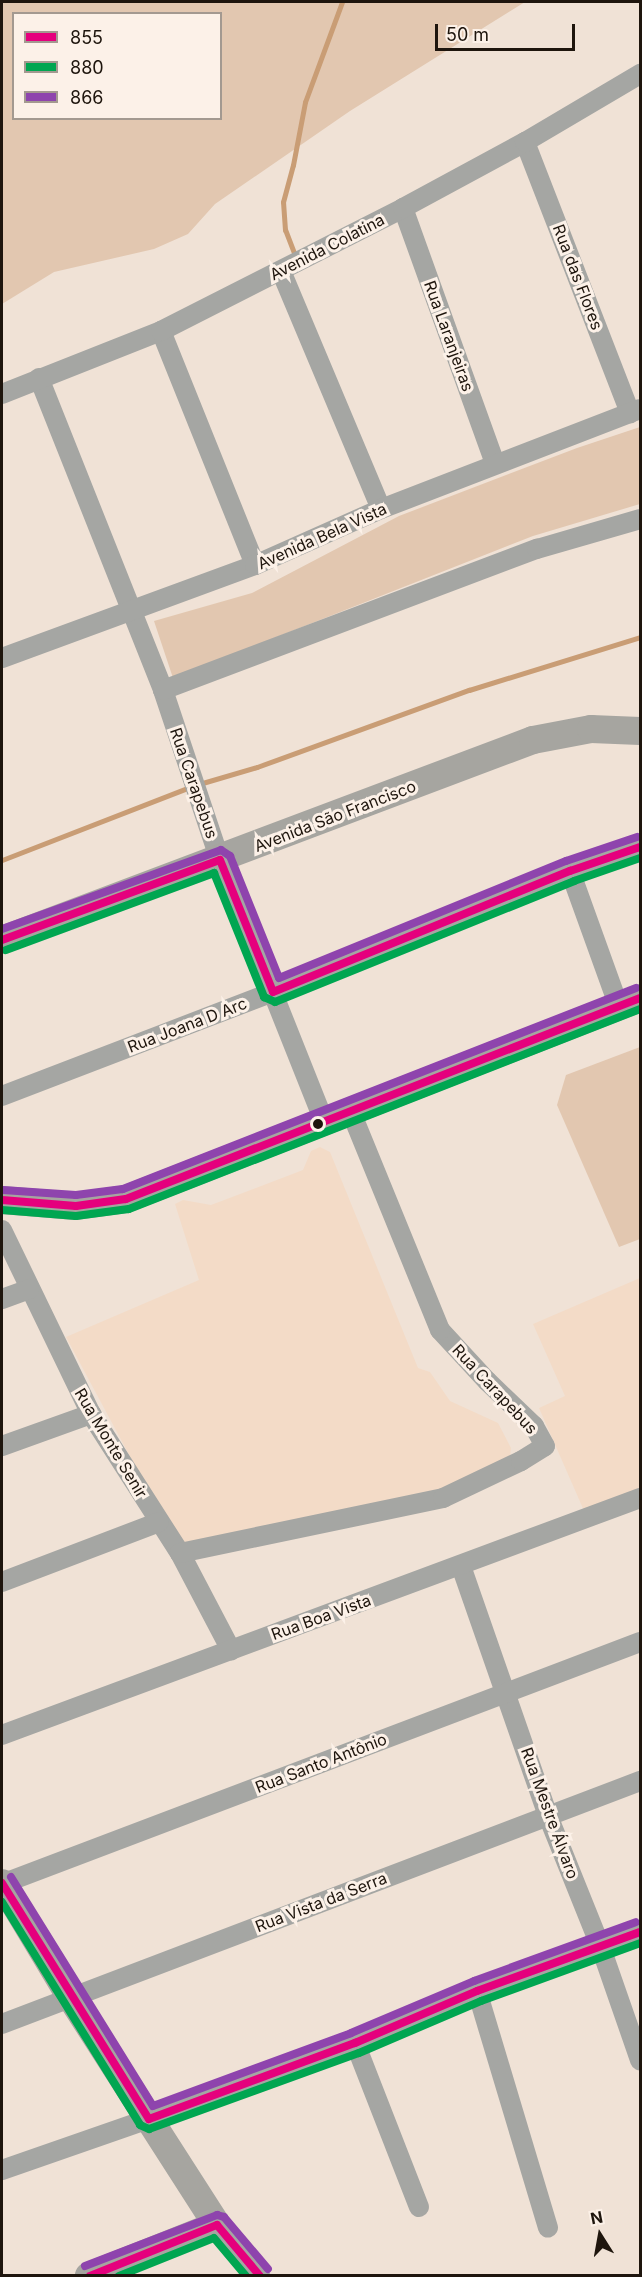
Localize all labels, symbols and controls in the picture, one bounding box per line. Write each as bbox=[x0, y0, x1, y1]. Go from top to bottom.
legend bbox=[12, 12, 222, 120]
scale bar bbox=[438, 12, 578, 50]
text: 50 m bbox=[446, 24, 489, 45]
text: 855 bbox=[70, 27, 103, 48]
text: 880 bbox=[70, 57, 104, 78]
text: 866 bbox=[70, 87, 103, 108]
street label: Avenida Colatina bbox=[266, 210, 388, 284]
street label: Rua das Flores bbox=[549, 222, 607, 332]
street label: Rua Laranjeiras bbox=[420, 278, 478, 394]
street label: Avenida Bela Vista bbox=[254, 499, 390, 573]
street label: Rua Carapebus bbox=[166, 725, 222, 841]
street label: Avenida São Francisco bbox=[251, 776, 419, 856]
street label: Rua Joana D Arc bbox=[125, 993, 249, 1057]
unlabelled marker bbox=[312, 1118, 324, 1130]
street label: Rua Carapebus bbox=[449, 1340, 541, 1438]
street label: Rua Monte Senir bbox=[71, 1385, 151, 1501]
street label: Rua Boa Vista bbox=[269, 1590, 373, 1644]
street label: Rua Santo Antônio bbox=[253, 1729, 389, 1797]
street label: Rua Mestre Álvaro bbox=[517, 1745, 583, 1881]
street label: Rua Vista da Serra bbox=[252, 1868, 390, 1936]
north arrow bbox=[570, 2205, 630, 2265]
text: N bbox=[589, 2206, 604, 2228]

